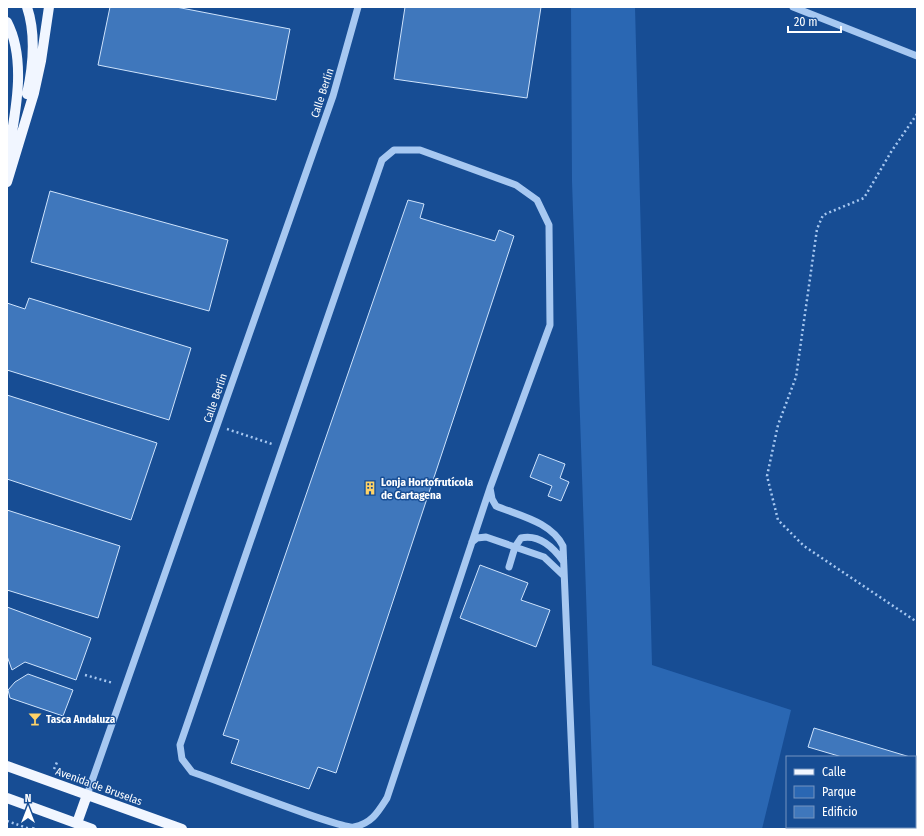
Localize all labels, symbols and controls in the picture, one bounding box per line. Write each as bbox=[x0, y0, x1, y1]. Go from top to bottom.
scale bar bbox=[788, 8, 841, 34]
text: 20 m bbox=[794, 15, 818, 29]
street label: Calle Berlín bbox=[308, 67, 337, 120]
street label: Calle Berlín bbox=[201, 372, 230, 425]
place label: Lonja Hortofrutícola de Cartagena bbox=[381, 476, 474, 502]
building icon: Lonja Hortofrutícola de Cartagena bbox=[362, 480, 378, 496]
bar icon: Tasca Andaluza bbox=[27, 711, 43, 727]
place label: Tasca Andaluza bbox=[46, 713, 116, 726]
legend bbox=[786, 756, 916, 828]
street label: Avenida de Bruselas bbox=[54, 765, 144, 808]
text: Calle bbox=[822, 765, 846, 779]
text: Parque bbox=[822, 785, 856, 799]
north arrow bbox=[8, 788, 48, 828]
text: N bbox=[25, 792, 31, 805]
text: Edificio bbox=[822, 805, 858, 819]

